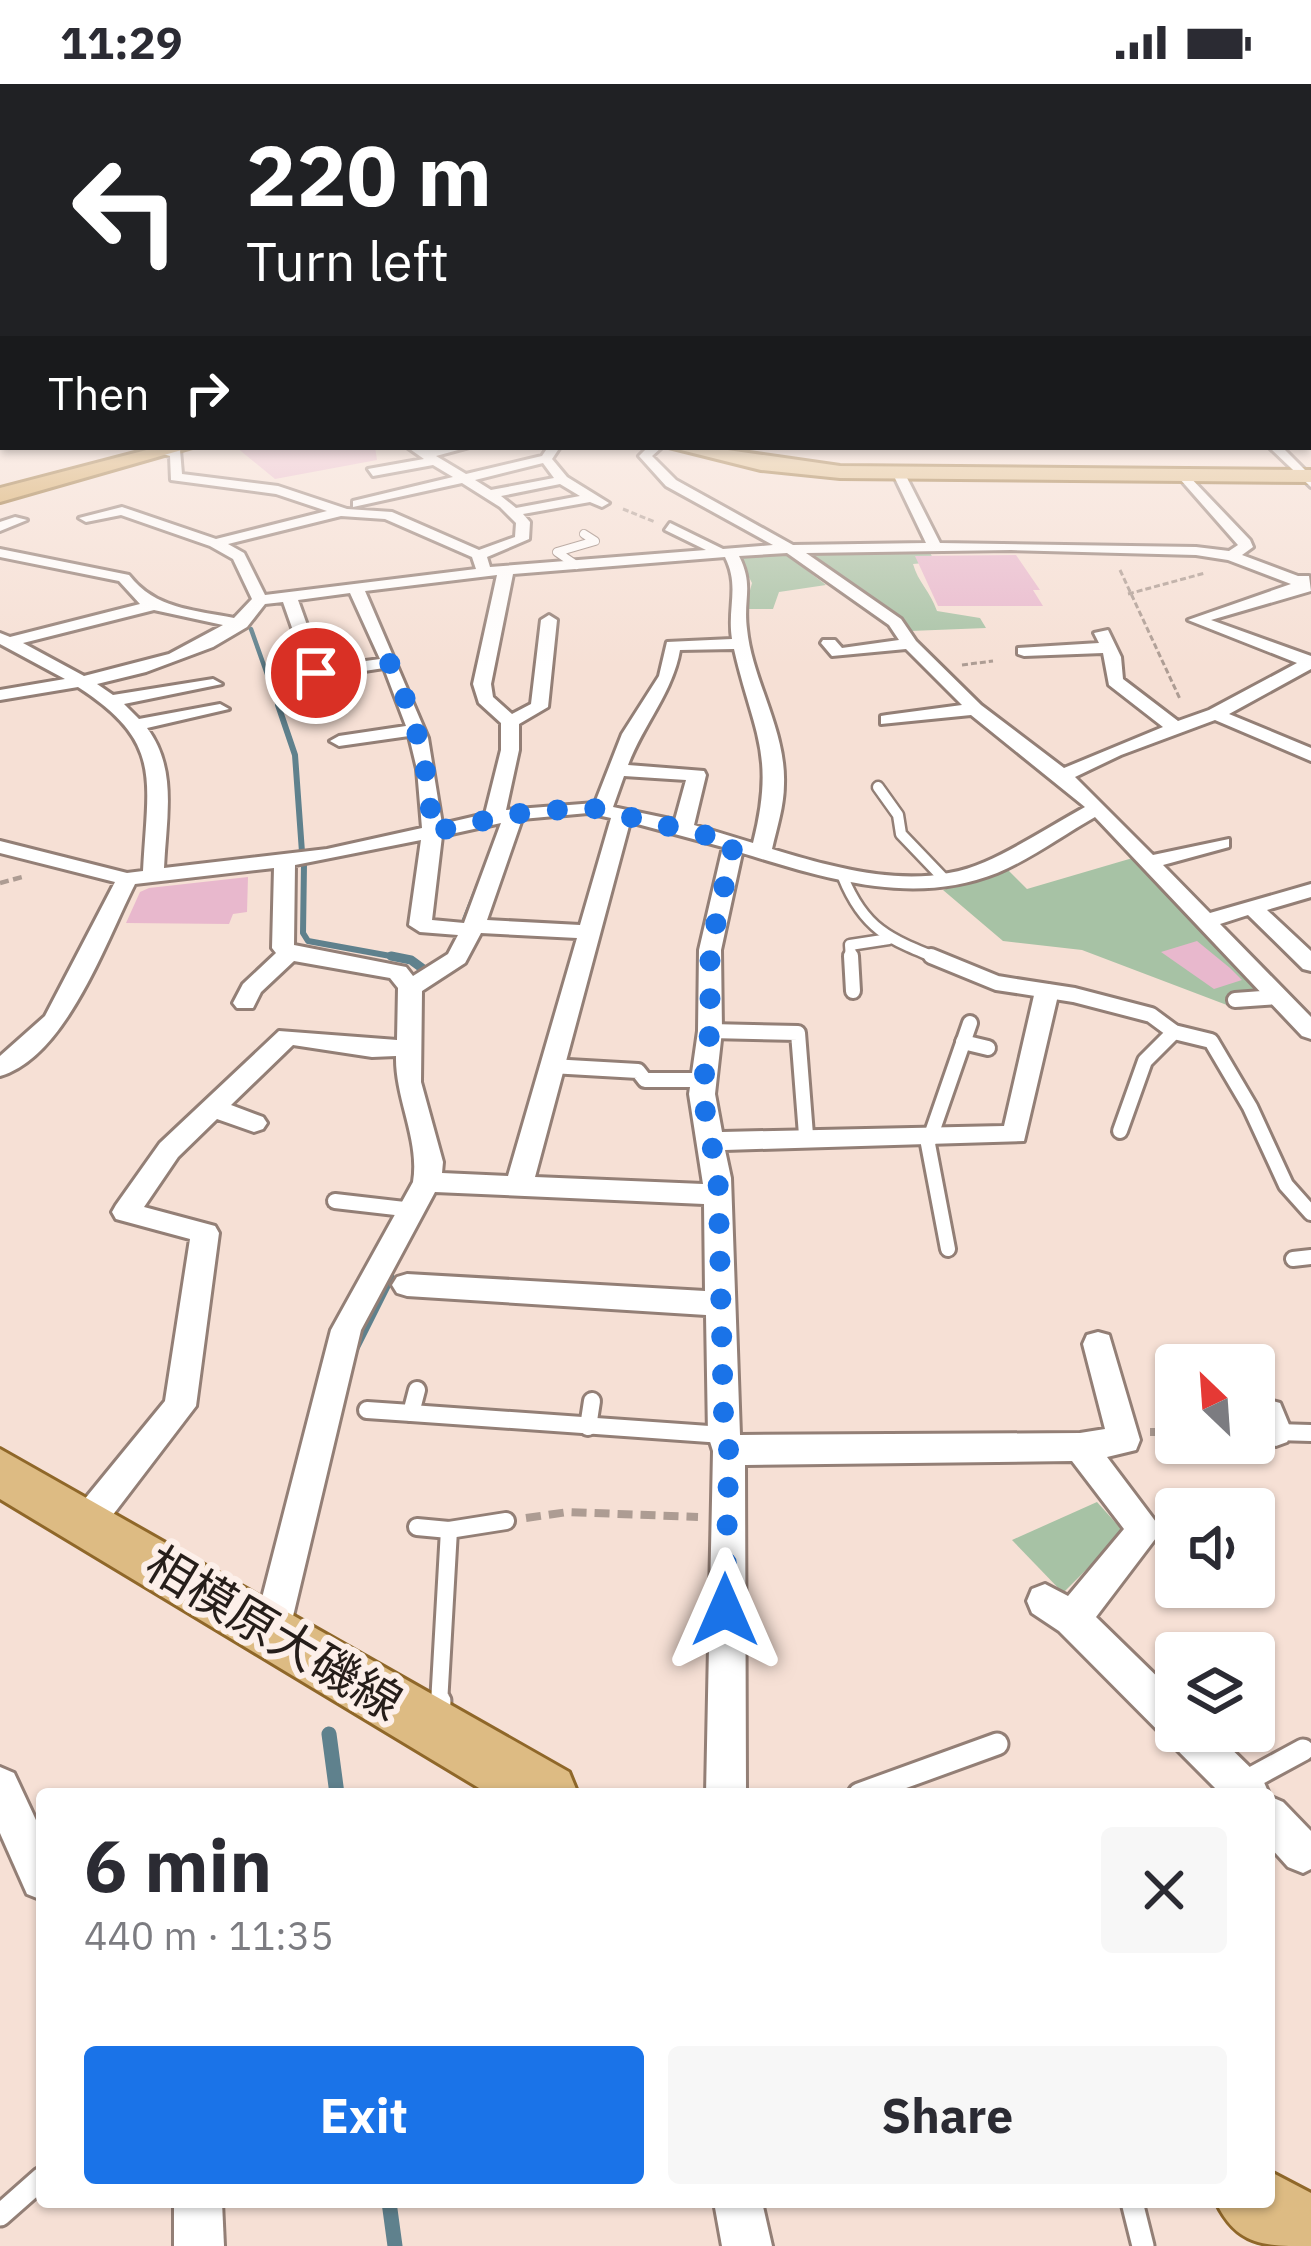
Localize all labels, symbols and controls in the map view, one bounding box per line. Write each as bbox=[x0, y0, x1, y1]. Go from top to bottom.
text: 11:29 bbox=[60, 13, 183, 71]
text: 220 m bbox=[246, 120, 492, 229]
icon: left bbox=[48, 132, 204, 288]
text: Turn left bbox=[246, 226, 449, 296]
icon: right bbox=[174, 360, 240, 426]
text: Then bbox=[48, 364, 150, 422]
pin bbox=[265, 622, 367, 724]
icon: arrive bbox=[283, 640, 349, 706]
north arrow bbox=[1155, 1344, 1275, 1464]
map controls bbox=[1155, 1344, 1275, 1752]
button: sound bbox=[1155, 1488, 1275, 1608]
street label: 相模原大磯線 bbox=[135, 1531, 414, 1733]
position arrow bbox=[662, 1547, 788, 1673]
button: layers bbox=[1155, 1632, 1275, 1752]
text: 6 min bbox=[84, 1818, 272, 1912]
button: close bbox=[1101, 1827, 1227, 1953]
text: 440 m · 11:35 bbox=[84, 1910, 334, 1961]
button: Exit bbox=[84, 2046, 644, 2184]
button: Share bbox=[668, 2046, 1227, 2184]

